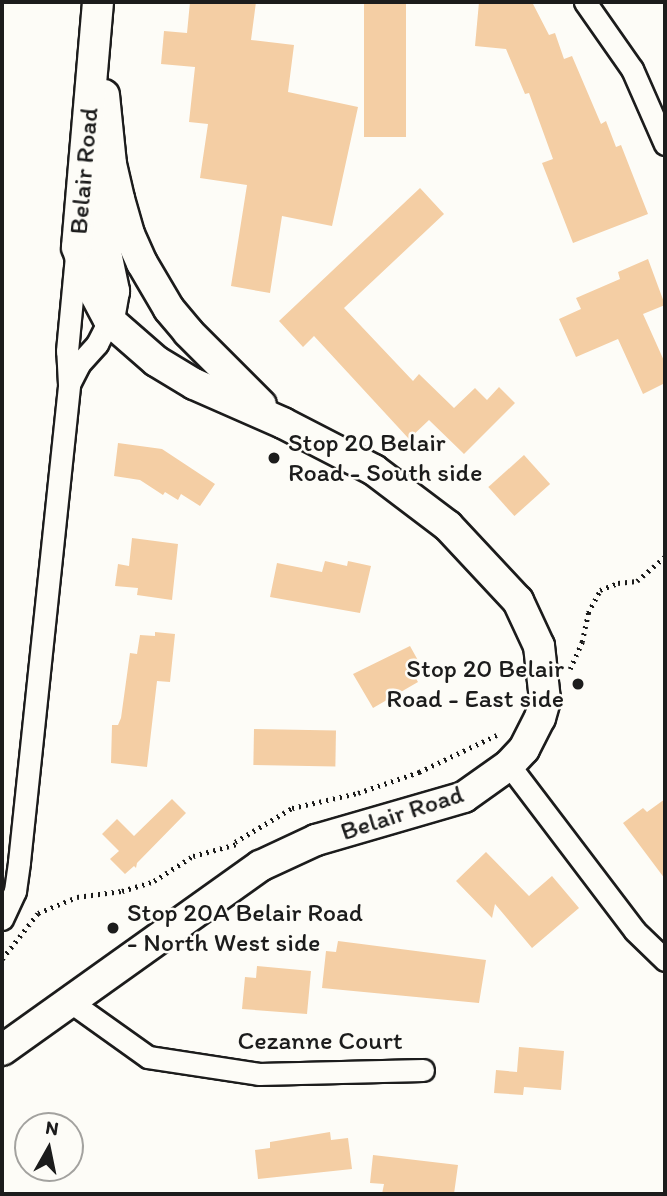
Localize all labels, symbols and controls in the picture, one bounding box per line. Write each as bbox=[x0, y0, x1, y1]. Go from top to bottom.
street label: Belair Road bbox=[63, 106, 105, 236]
place label: Stop 20 Belair Road - South side bbox=[288, 427, 482, 488]
marker: Stop 20 Belair Road - South side bbox=[266, 450, 282, 466]
place label: Stop 20 Belair Road - East side bbox=[386, 653, 564, 714]
marker: Stop 20 Belair Road - East side bbox=[570, 676, 586, 692]
street label: Belair Road bbox=[336, 778, 468, 848]
place label: Stop 20A Belair Road - North West side bbox=[127, 897, 363, 958]
marker: Stop 20A Belair Road - North West side bbox=[105, 920, 121, 936]
street label: Cezanne Court bbox=[237, 1025, 403, 1057]
north arrow bbox=[14, 1112, 84, 1182]
text: N bbox=[44, 1115, 60, 1140]

